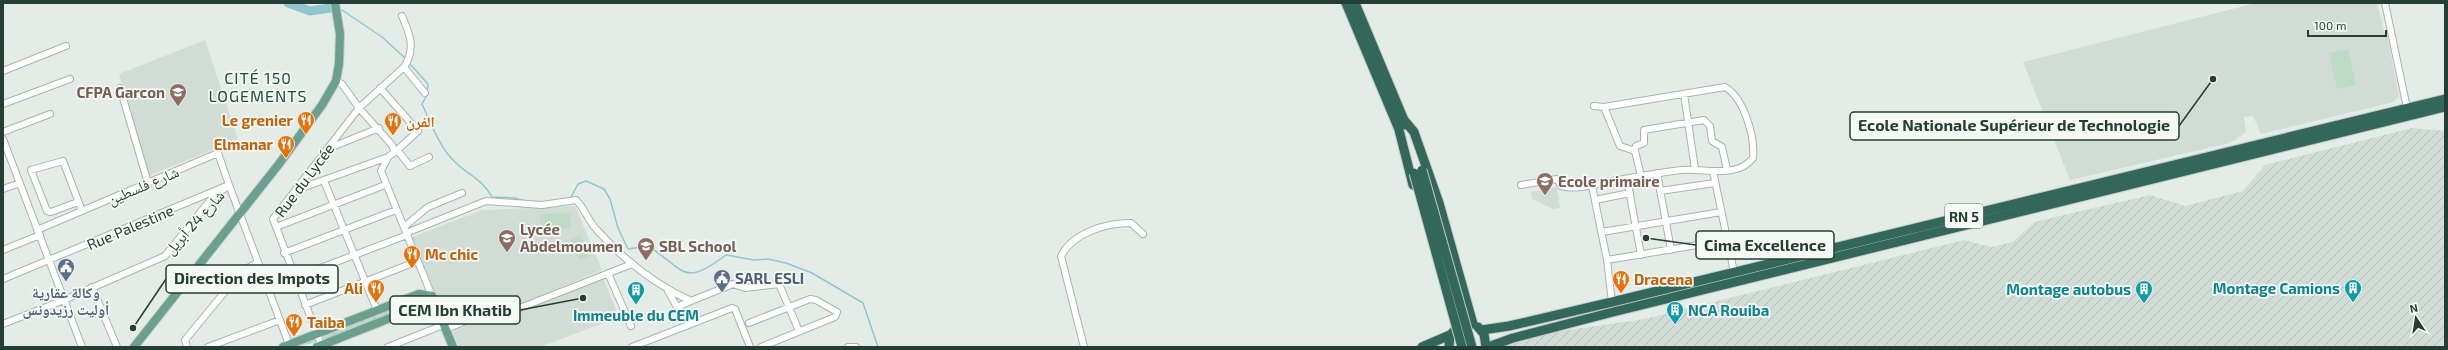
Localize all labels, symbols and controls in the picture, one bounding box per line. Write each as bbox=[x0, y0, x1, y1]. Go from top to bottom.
scale bar bbox=[2308, 12, 2386, 38]
text: 100 m bbox=[2314, 18, 2346, 32]
district label: CITÉ 150 LOGEMENTS bbox=[208, 68, 308, 105]
school or university icon: CFPA Garcon bbox=[168, 82, 188, 107]
place label: CFPA Garcon bbox=[76, 83, 165, 101]
restaurant icon: Le grenier bbox=[296, 110, 316, 135]
place label: Le grenier bbox=[222, 111, 294, 129]
restaurant icon: الفرن bbox=[383, 111, 403, 136]
place label: الفرن bbox=[406, 112, 435, 131]
callout: Ecole Nationale Supérieur de Technologie bbox=[1850, 112, 2179, 140]
text: Ecole Nationale Supérieur de Technologie bbox=[1858, 115, 2170, 134]
restaurant icon: Elmanar bbox=[276, 134, 296, 159]
place label: Elmanar bbox=[214, 135, 274, 153]
street label: Rue du Lycée bbox=[270, 140, 338, 220]
street label: شارع فلسطين bbox=[105, 162, 182, 210]
school or university icon: Ecole primaire bbox=[1535, 171, 1555, 196]
place label: Ecole primaire bbox=[1558, 172, 1660, 190]
street label: شارع 24 أبريل bbox=[160, 186, 229, 259]
street label: Rue Palestine bbox=[84, 201, 176, 253]
road number: RN 5 bbox=[1945, 204, 1983, 228]
place label: Lycée Abdelmoumen bbox=[520, 220, 623, 255]
school or university icon: Lycée Abdelmoumen bbox=[497, 228, 517, 253]
callout: Cima Excellence bbox=[1696, 231, 1834, 259]
text: Cima Excellence bbox=[1704, 235, 1826, 254]
school or university icon: SBL School bbox=[636, 236, 656, 261]
place label: SBL School bbox=[659, 237, 736, 255]
restaurant icon: Mc chic bbox=[402, 244, 422, 269]
place label: Mc chic bbox=[425, 245, 478, 263]
public building icon: وكالة عقارية أوليت رزيدونس bbox=[56, 257, 76, 282]
callout: Direction des Impots bbox=[166, 265, 338, 293]
text: Direction des Impots bbox=[174, 268, 330, 287]
public building icon: SARL ESLI bbox=[712, 268, 732, 293]
place label: SARL ESLI bbox=[735, 269, 804, 287]
restaurant icon: Dracena bbox=[1611, 269, 1631, 294]
place label: Dracena bbox=[1634, 270, 1693, 288]
restaurant icon: Ali bbox=[366, 278, 386, 303]
building icon: Montage Camions bbox=[2343, 278, 2363, 303]
place label: Ali bbox=[344, 279, 363, 297]
building icon: Montage autobus bbox=[2134, 279, 2154, 304]
place label: Montage Camions bbox=[2213, 279, 2340, 297]
building icon: Immeuble du CEM bbox=[626, 280, 646, 305]
place label: Montage autobus bbox=[2006, 280, 2131, 298]
place label: وكالة عقارية أوليت رزيدونس bbox=[23, 283, 109, 319]
callout: CEM Ibn Khatib bbox=[390, 296, 520, 324]
north arrow bbox=[2396, 298, 2436, 338]
text: CEM Ibn Khatib bbox=[398, 300, 512, 319]
building icon: NCA Rouiba bbox=[1665, 300, 1685, 325]
place label: NCA Rouiba bbox=[1688, 301, 1769, 319]
text: N bbox=[2409, 301, 2419, 315]
place label: Immeuble du CEM bbox=[573, 306, 699, 324]
restaurant icon: Taiba bbox=[284, 312, 304, 337]
place label: Taiba bbox=[307, 313, 345, 331]

